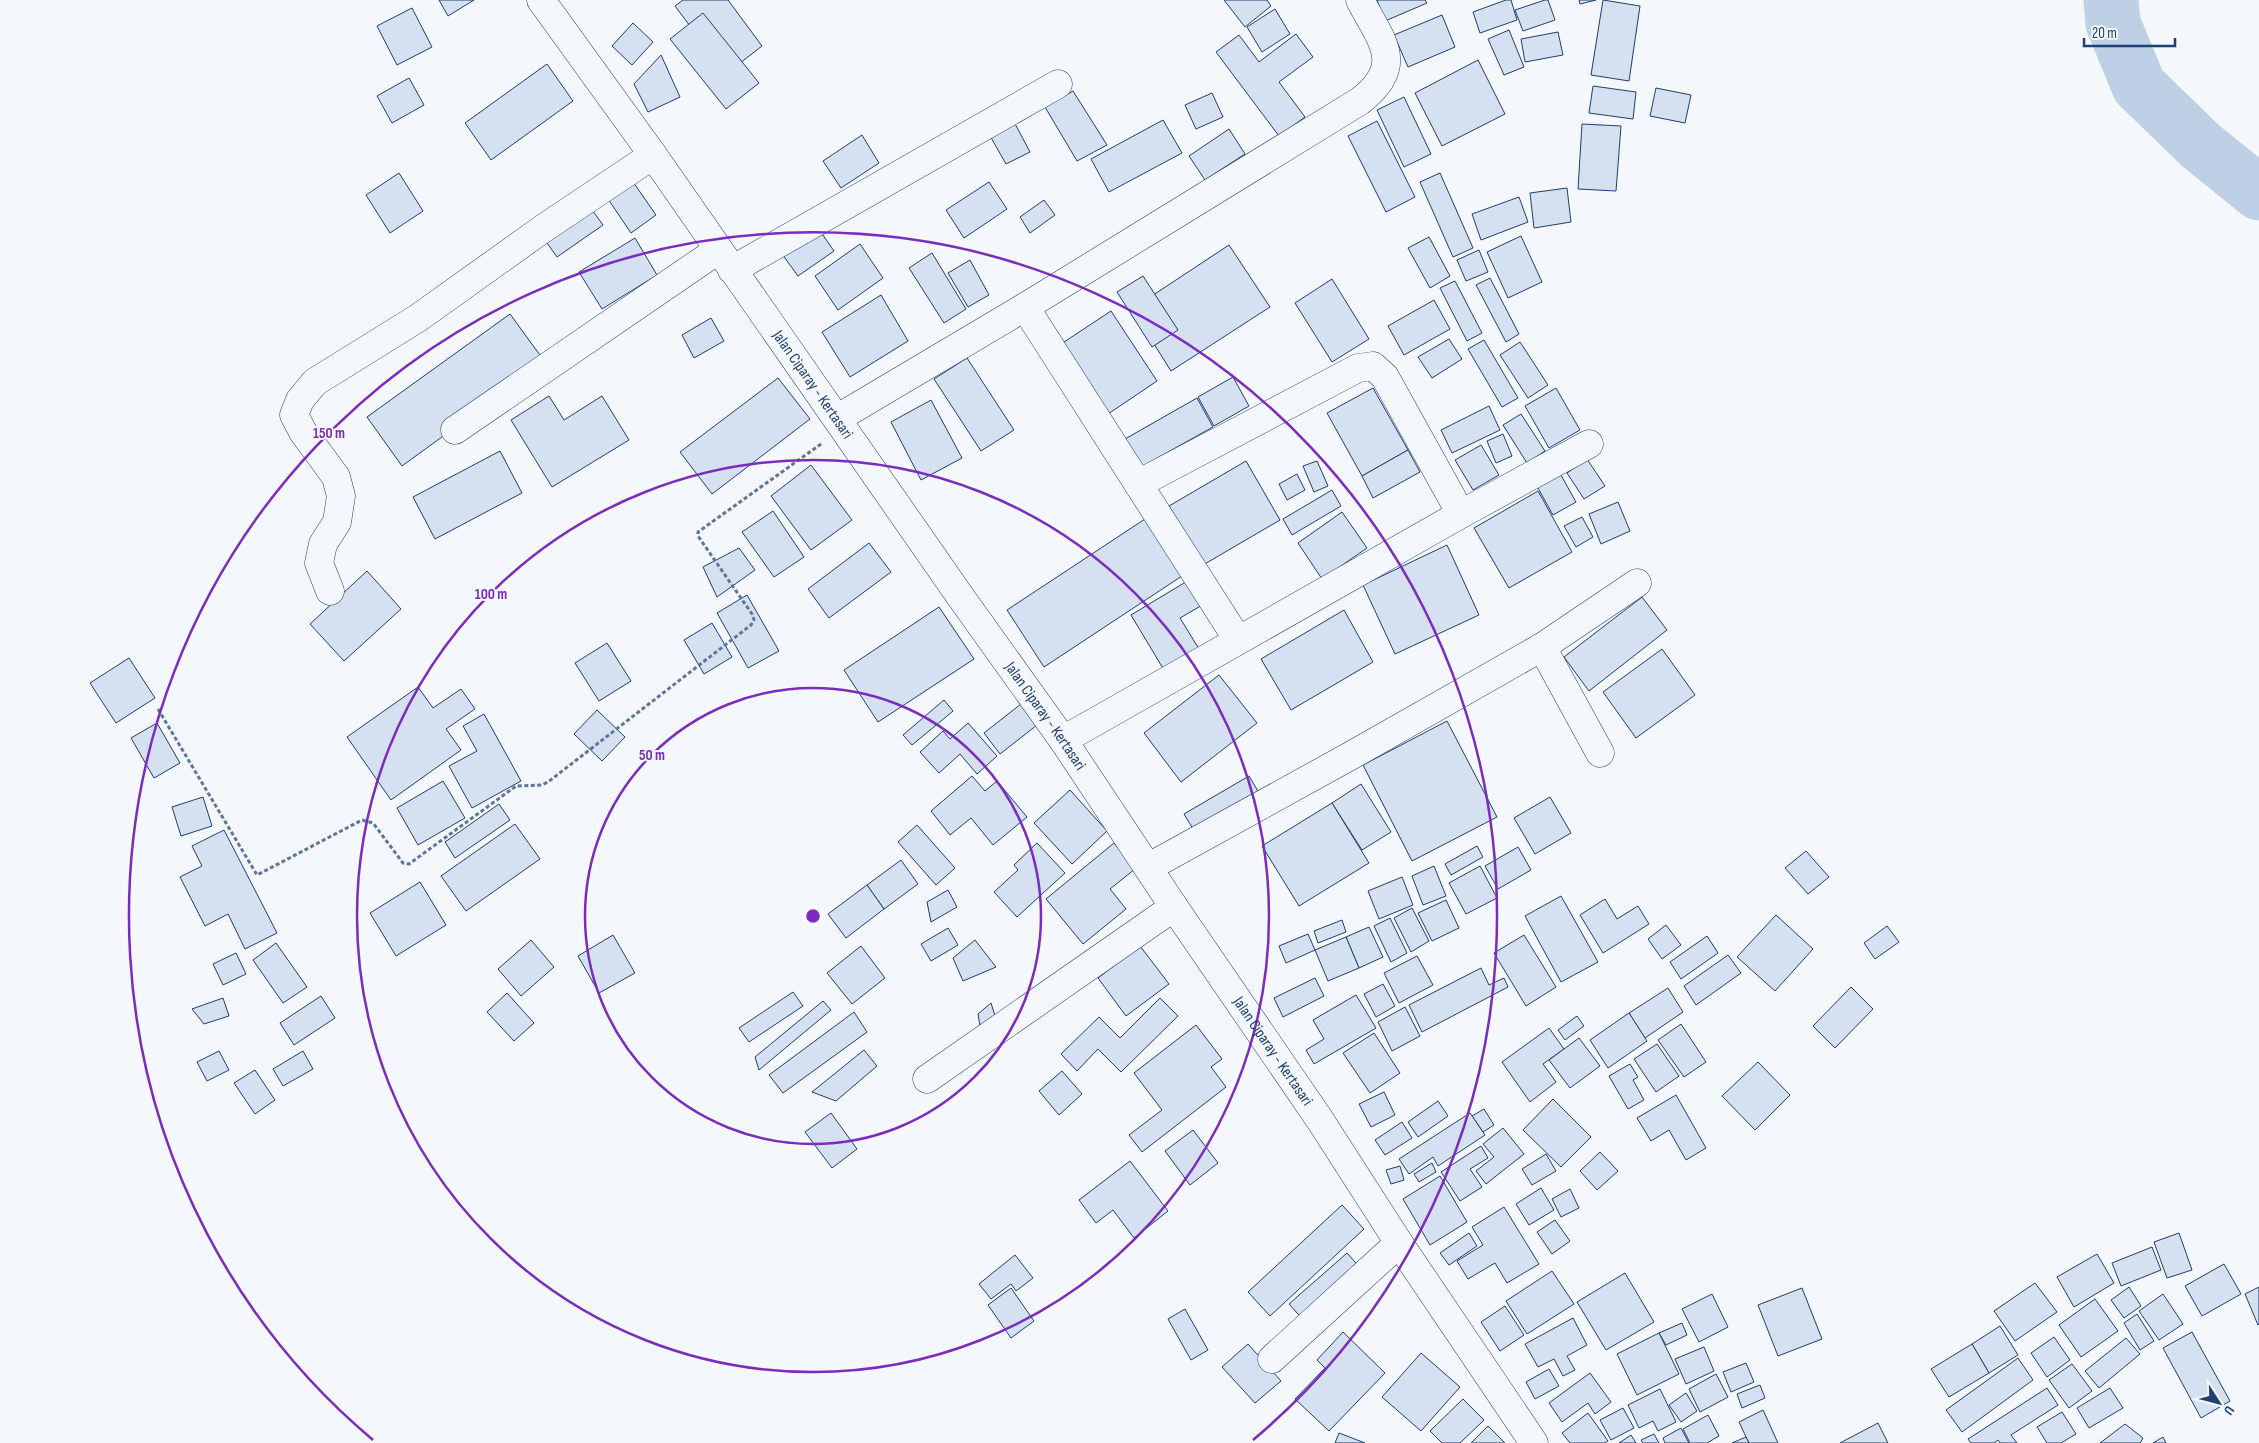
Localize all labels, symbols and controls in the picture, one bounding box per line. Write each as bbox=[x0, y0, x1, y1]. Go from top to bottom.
scale bar bbox=[2084, 15, 2175, 47]
text: 20 m bbox=[2092, 24, 2117, 43]
street label: Jalan Ciparay - Kertasari bbox=[768, 326, 857, 442]
text: 150 m bbox=[313, 424, 345, 443]
text: 100 m bbox=[475, 585, 507, 604]
street label: Jalan Ciparay - Kertasari bbox=[1000, 658, 1090, 774]
text: 50 m bbox=[639, 746, 665, 765]
centre of rings bbox=[804, 907, 822, 925]
street label: Jalan Ciparay - Kertasari bbox=[1228, 992, 1317, 1109]
north arrow bbox=[2194, 1378, 2244, 1428]
text: U bbox=[2220, 1402, 2238, 1418]

